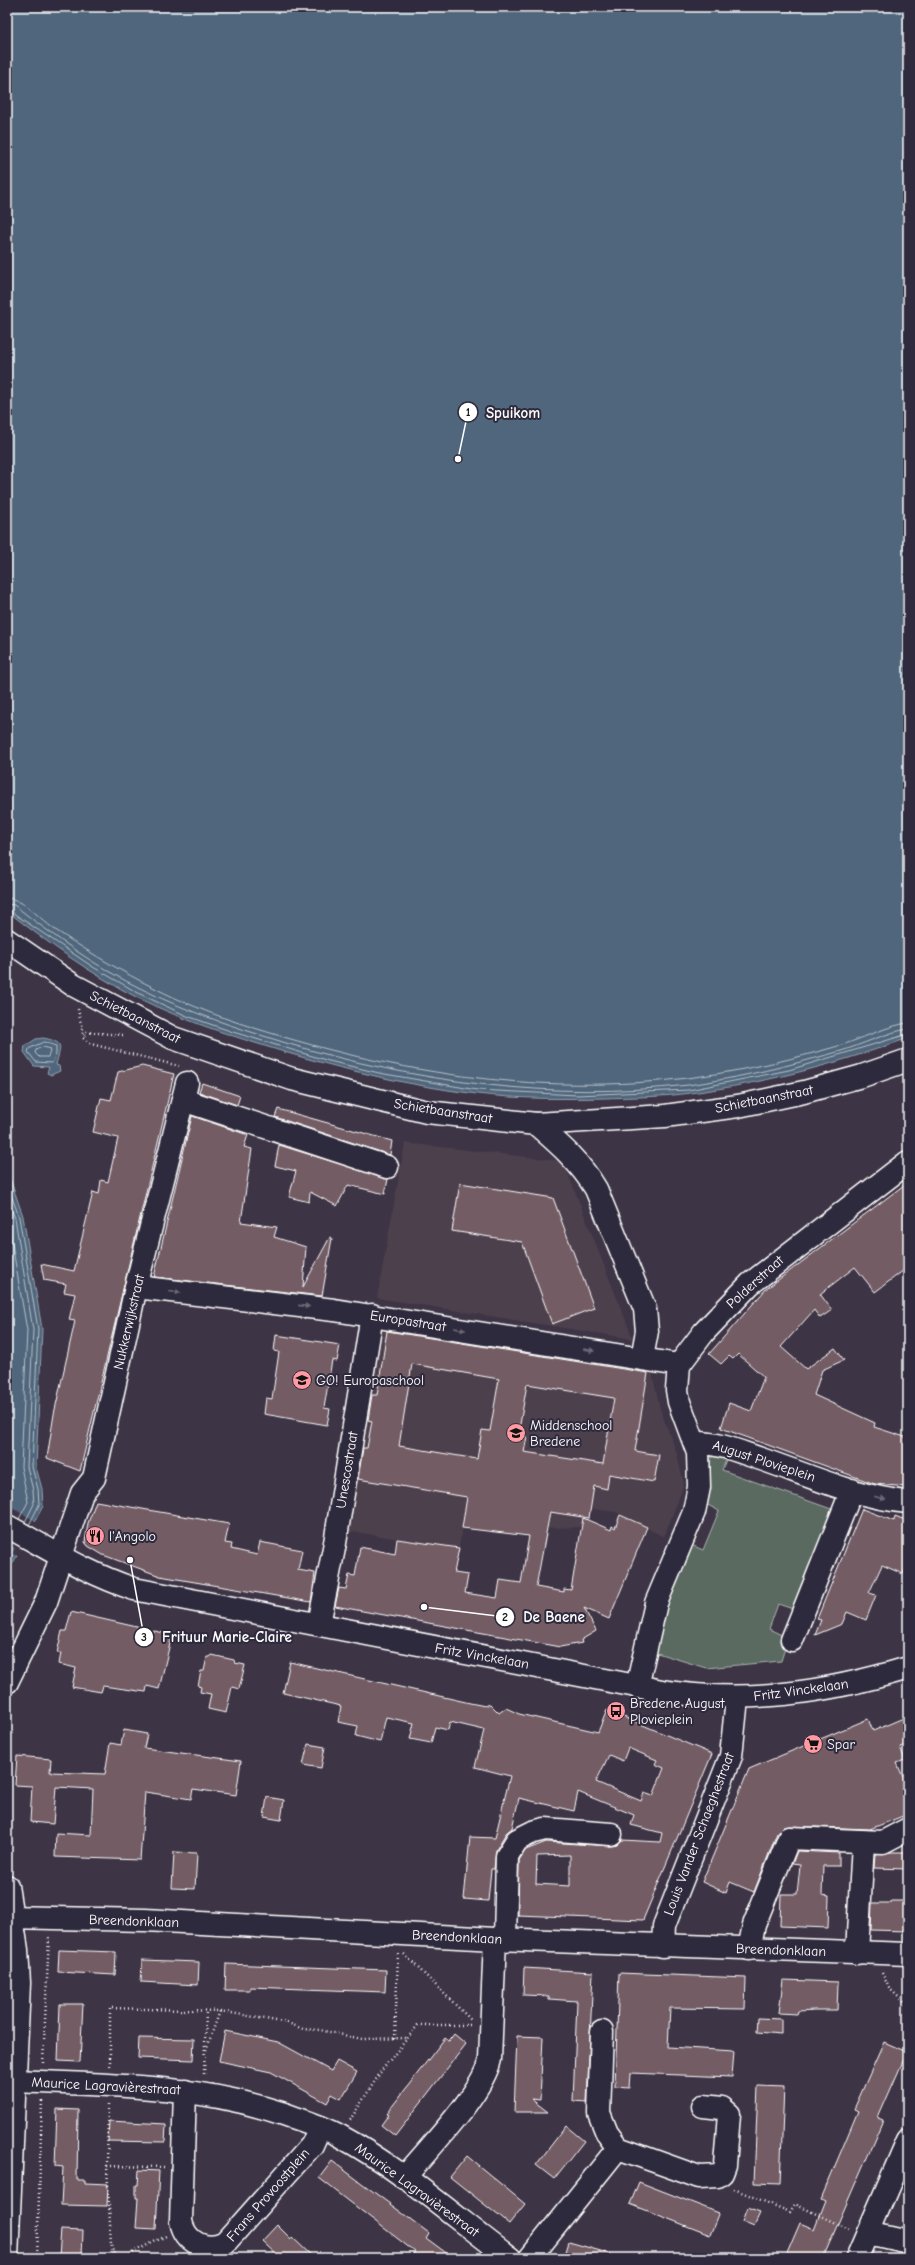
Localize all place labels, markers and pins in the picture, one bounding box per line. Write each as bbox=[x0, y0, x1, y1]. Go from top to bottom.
callout: Spuikom bbox=[458, 399, 548, 426]
school or university icon: GO! Europaschool bbox=[291, 1369, 313, 1391]
place label: GO! Europaschool bbox=[316, 1372, 424, 1389]
place label: Middenschool Bredene bbox=[530, 1417, 612, 1450]
school or university icon: Middenschool Bredene bbox=[505, 1422, 527, 1444]
restaurant icon: l'Angolo bbox=[84, 1525, 106, 1547]
place label: l'Angolo bbox=[109, 1528, 156, 1545]
callout: De Baene bbox=[495, 1604, 593, 1631]
callout: Frituur Marie-Claire bbox=[134, 1623, 299, 1650]
place label: Bredene August Plovieplein bbox=[630, 1695, 726, 1728]
bus stop icon: Bredene August Plovieplein bbox=[605, 1700, 627, 1722]
supermarket icon: Spar bbox=[802, 1733, 824, 1755]
place label: Spar bbox=[827, 1736, 855, 1753]

